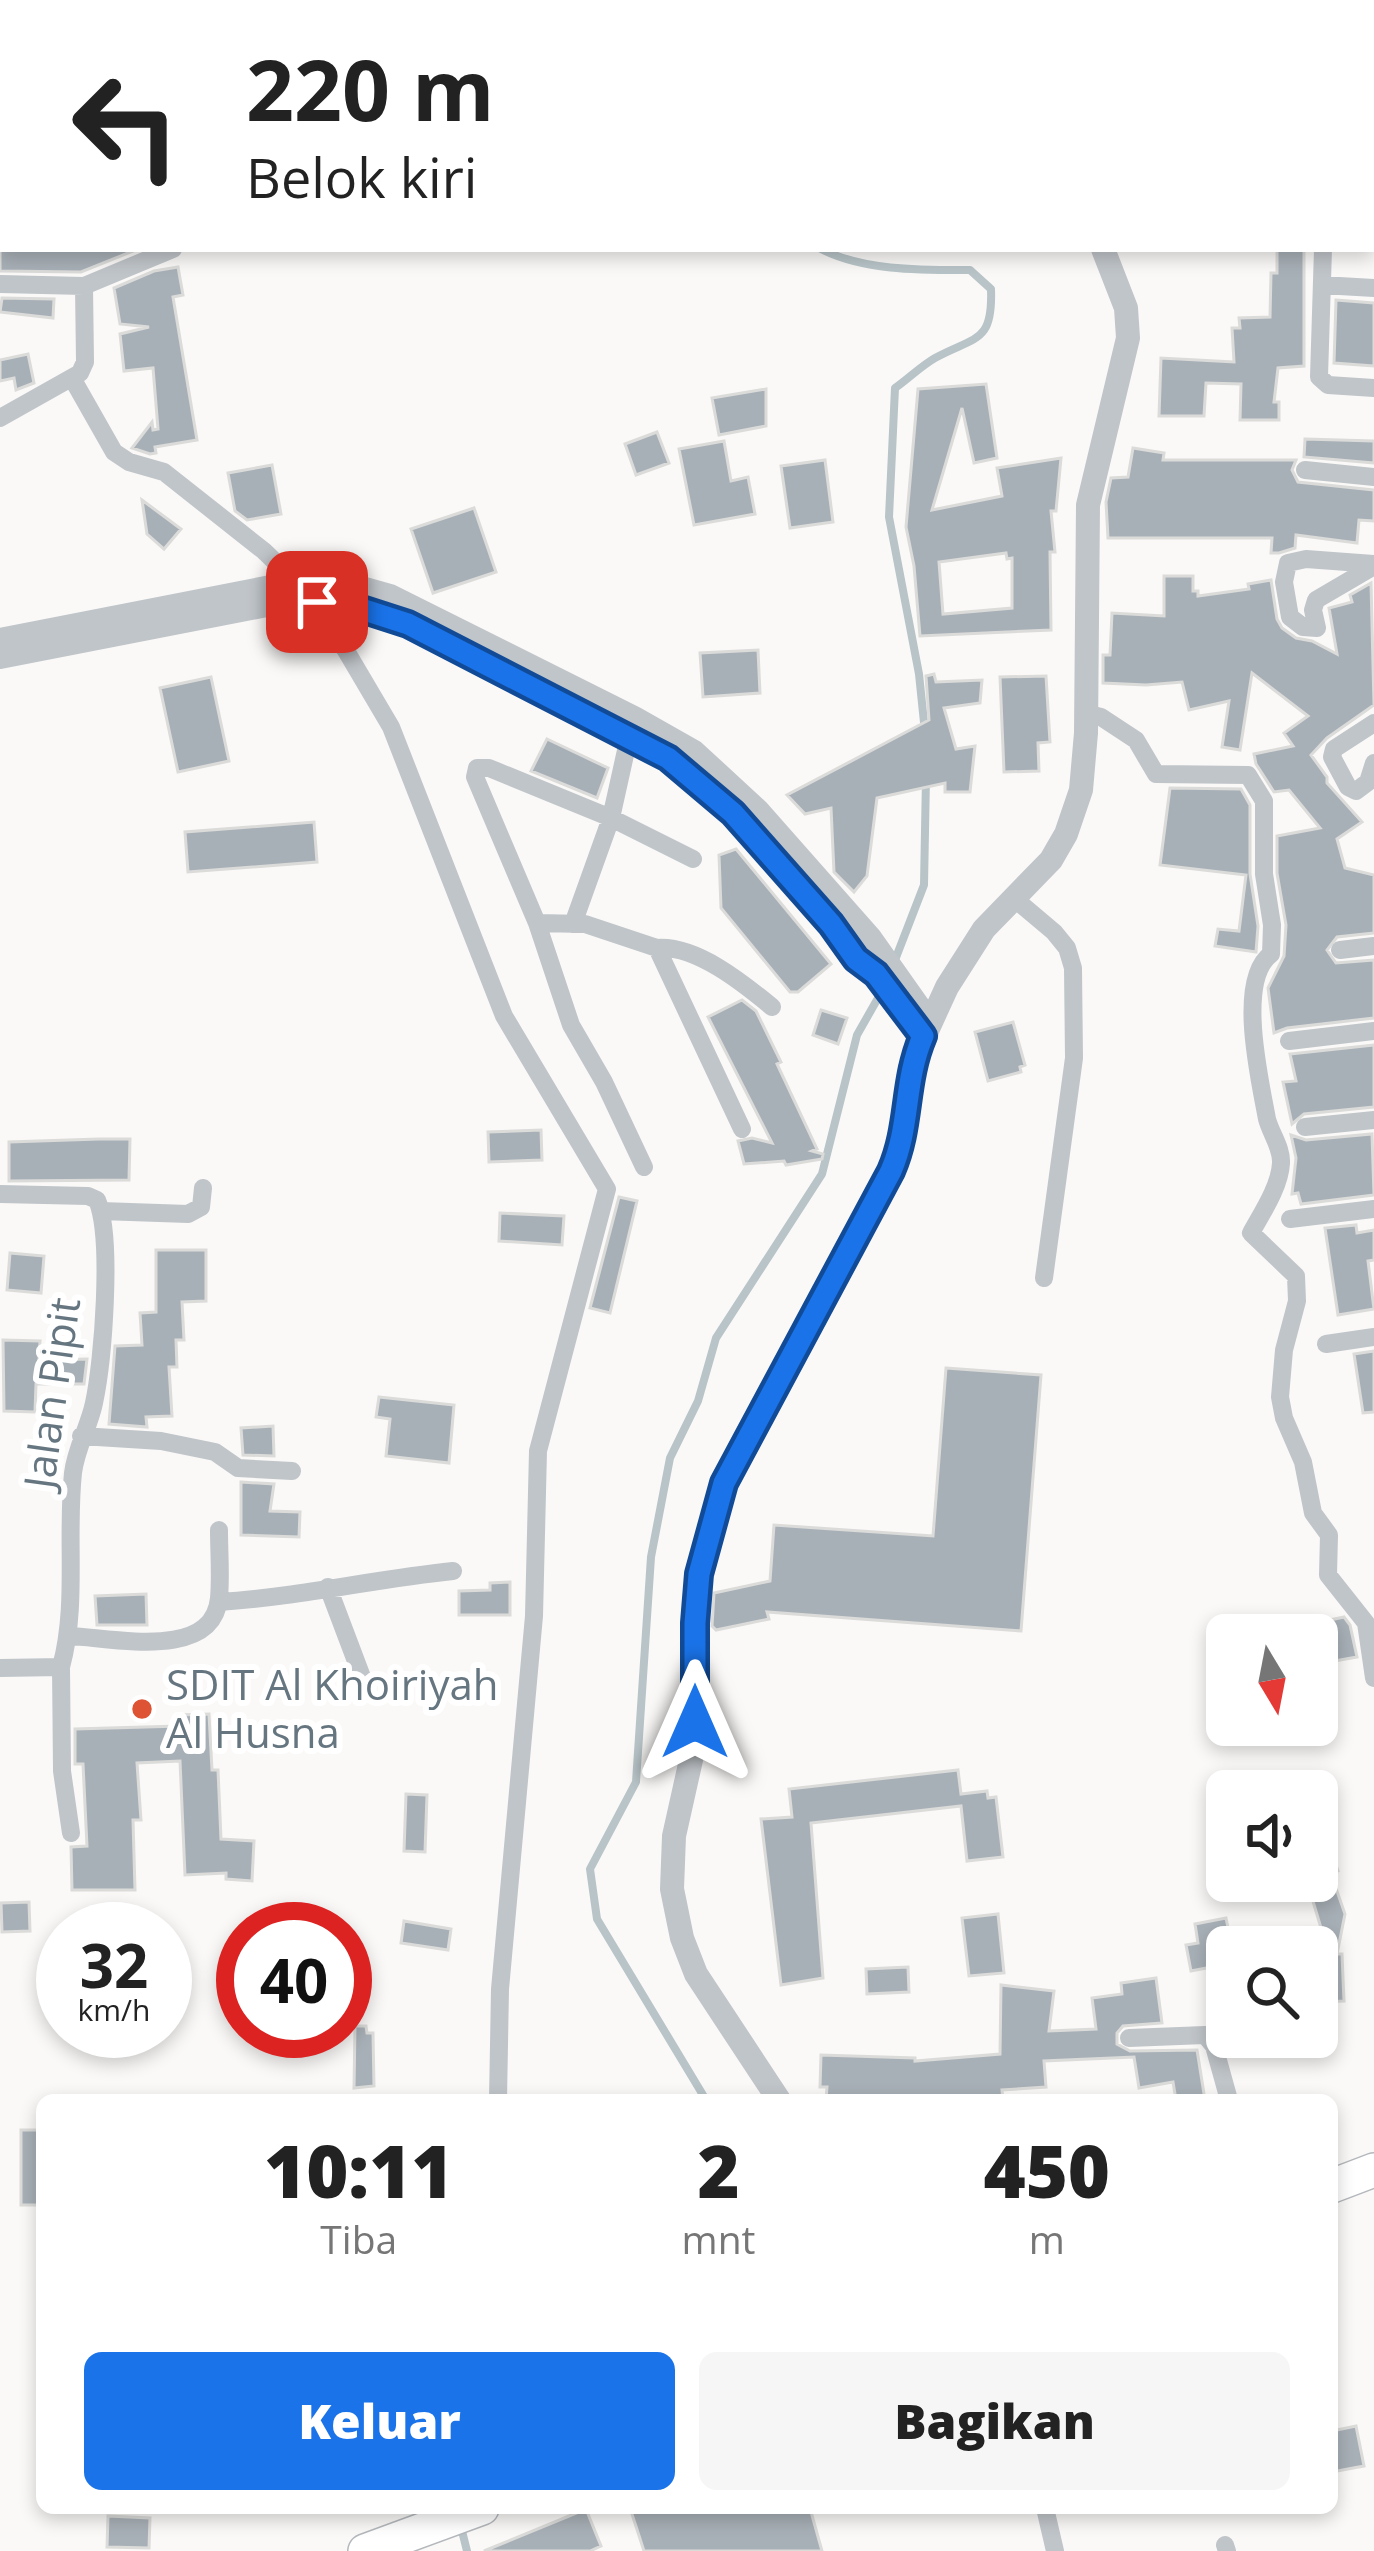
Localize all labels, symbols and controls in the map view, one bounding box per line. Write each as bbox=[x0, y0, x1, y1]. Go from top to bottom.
text: 220 m bbox=[246, 31, 494, 146]
icon: left bbox=[48, 48, 204, 204]
text: Belok kiri bbox=[246, 140, 477, 214]
pin bbox=[266, 551, 368, 653]
icon: arrive bbox=[284, 569, 350, 635]
street label: Jalan Pipit bbox=[8, 1294, 92, 1496]
north arrow bbox=[1206, 1614, 1338, 1746]
map controls bbox=[1206, 1614, 1338, 2058]
place label: SDIT Al Khoiriyah Al Husna bbox=[166, 1655, 499, 1760]
position arrow bbox=[632, 1659, 758, 1785]
marker: SDIT Al Khoiriyah Al Husna bbox=[129, 1696, 155, 1722]
button: sound bbox=[1206, 1770, 1338, 1902]
speed limit sign: 40 bbox=[216, 1902, 372, 2058]
text: 32 bbox=[80, 1924, 148, 2006]
button: search bbox=[1206, 1926, 1338, 2058]
text: km/h bbox=[78, 1989, 150, 2030]
text: 10:11 bbox=[264, 2121, 454, 2219]
text: 2 bbox=[697, 2121, 740, 2219]
text: 450 bbox=[983, 2121, 1110, 2219]
text: Tiba bbox=[320, 2212, 397, 2265]
text: mnt bbox=[682, 2212, 755, 2265]
text: m bbox=[1029, 2212, 1065, 2265]
button: Keluar bbox=[84, 2352, 675, 2490]
button: Bagikan bbox=[699, 2352, 1290, 2490]

